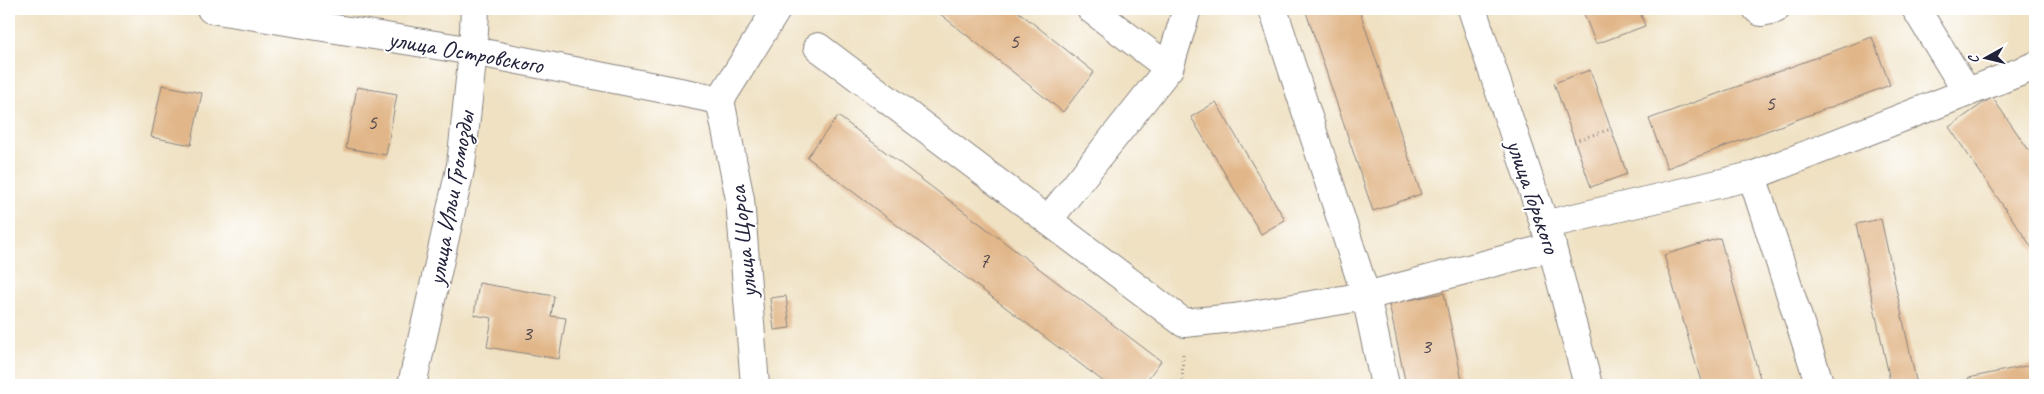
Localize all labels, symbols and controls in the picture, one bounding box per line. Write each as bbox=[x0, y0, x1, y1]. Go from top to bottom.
street label: улица Островского bbox=[384, 22, 547, 82]
house number: 5 bbox=[1009, 27, 1020, 55]
north arrow bbox=[1962, 32, 2012, 82]
text: С bbox=[1964, 53, 1983, 64]
house number: 5 bbox=[1765, 89, 1776, 117]
street label: улица Ильи Громозды bbox=[420, 107, 483, 290]
house number: 5 bbox=[367, 108, 378, 136]
street label: улица Горького bbox=[1498, 133, 1568, 259]
street label: улица Щорса bbox=[721, 182, 765, 301]
house number: 7 bbox=[979, 246, 990, 274]
house number: 3 bbox=[522, 319, 534, 347]
house number: 3 bbox=[1421, 332, 1433, 360]

